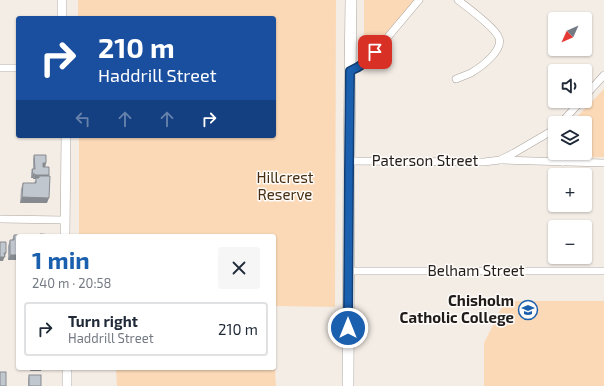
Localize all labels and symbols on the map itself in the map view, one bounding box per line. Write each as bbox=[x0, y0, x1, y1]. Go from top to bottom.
north arrow bbox=[548, 12, 592, 56]
pin bbox=[358, 35, 392, 69]
street label: Paterson Street bbox=[372, 151, 479, 169]
park label: Hillcrest Reserve bbox=[256, 168, 314, 203]
street label: Belham Street bbox=[428, 261, 525, 279]
place label: Chisholm Catholic College bbox=[400, 291, 514, 326]
school or university icon: Chisholm Catholic College bbox=[517, 299, 539, 321]
position arrow bbox=[327, 307, 369, 349]

